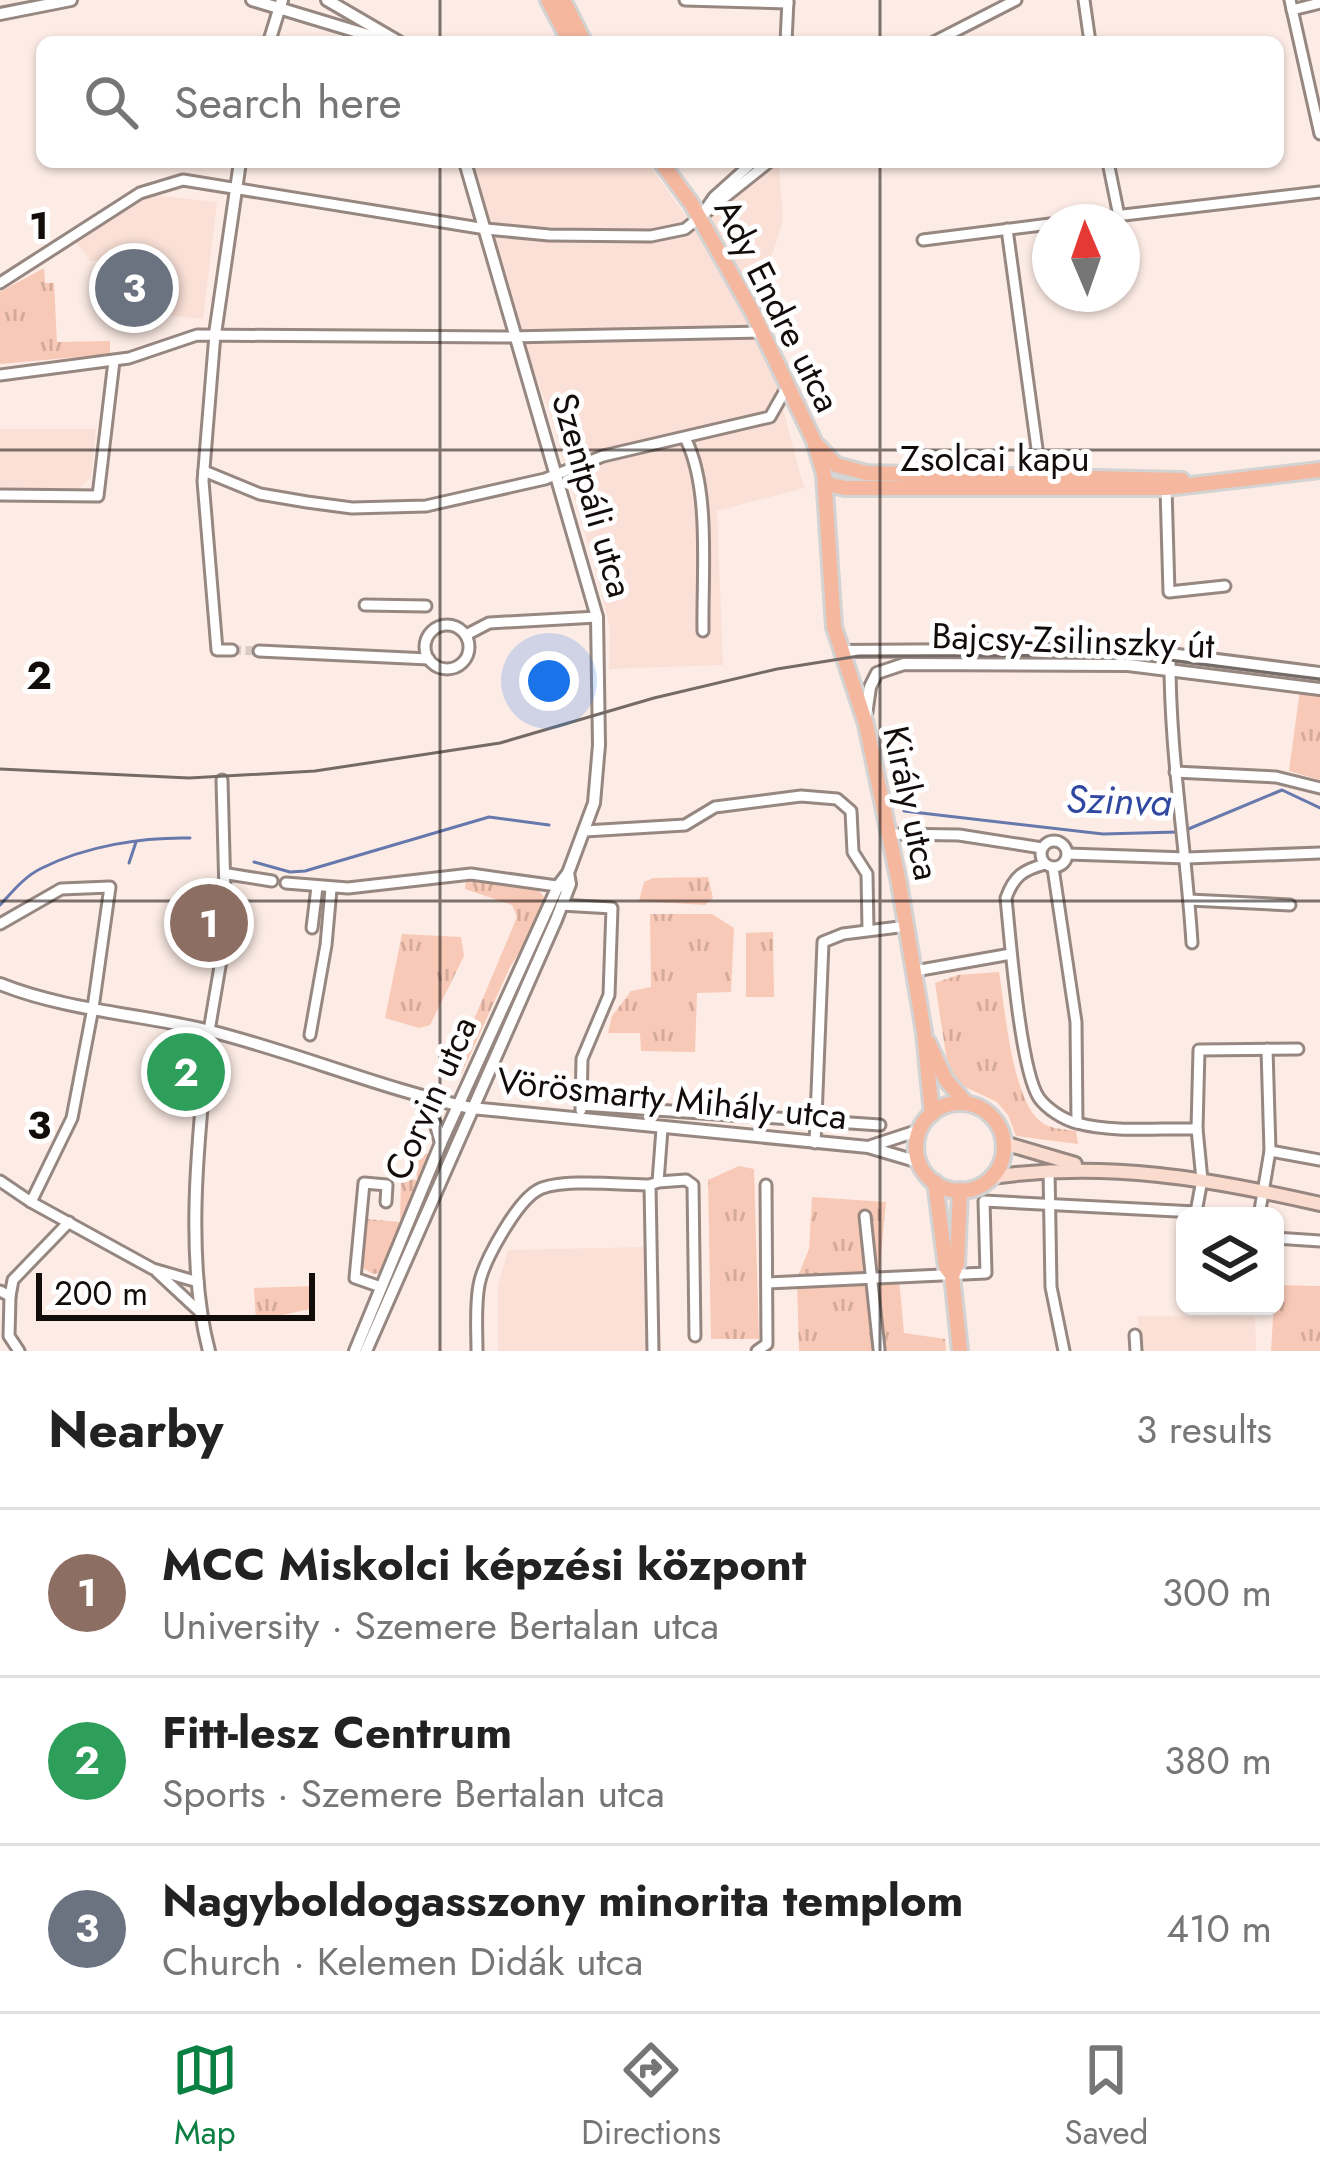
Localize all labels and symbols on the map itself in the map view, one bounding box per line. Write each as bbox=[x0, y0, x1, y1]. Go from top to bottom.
street label: Ady Endre utca bbox=[702, 189, 854, 421]
text: 1 bbox=[29, 197, 49, 254]
north arrow bbox=[1032, 204, 1140, 312]
pin: 3 bbox=[95, 243, 173, 333]
street label: Szentpáli utca bbox=[539, 387, 647, 603]
street label: Zsolcai kapu bbox=[900, 432, 1090, 484]
street label: Bajcsy-Zsilinszky út bbox=[931, 609, 1216, 671]
text: 2 bbox=[26, 647, 52, 704]
your location bbox=[519, 651, 579, 711]
street label: Király utca bbox=[870, 721, 954, 885]
water label: Szinva bbox=[1065, 770, 1173, 831]
pin: 1 bbox=[170, 878, 248, 968]
street label: Corvin utca bbox=[371, 1008, 489, 1188]
pin: 2 bbox=[147, 1027, 225, 1117]
street label: Vörösmarty Mihály utca bbox=[495, 1054, 849, 1142]
text: 3 bbox=[27, 1097, 51, 1154]
scale bar bbox=[36, 1267, 315, 1320]

